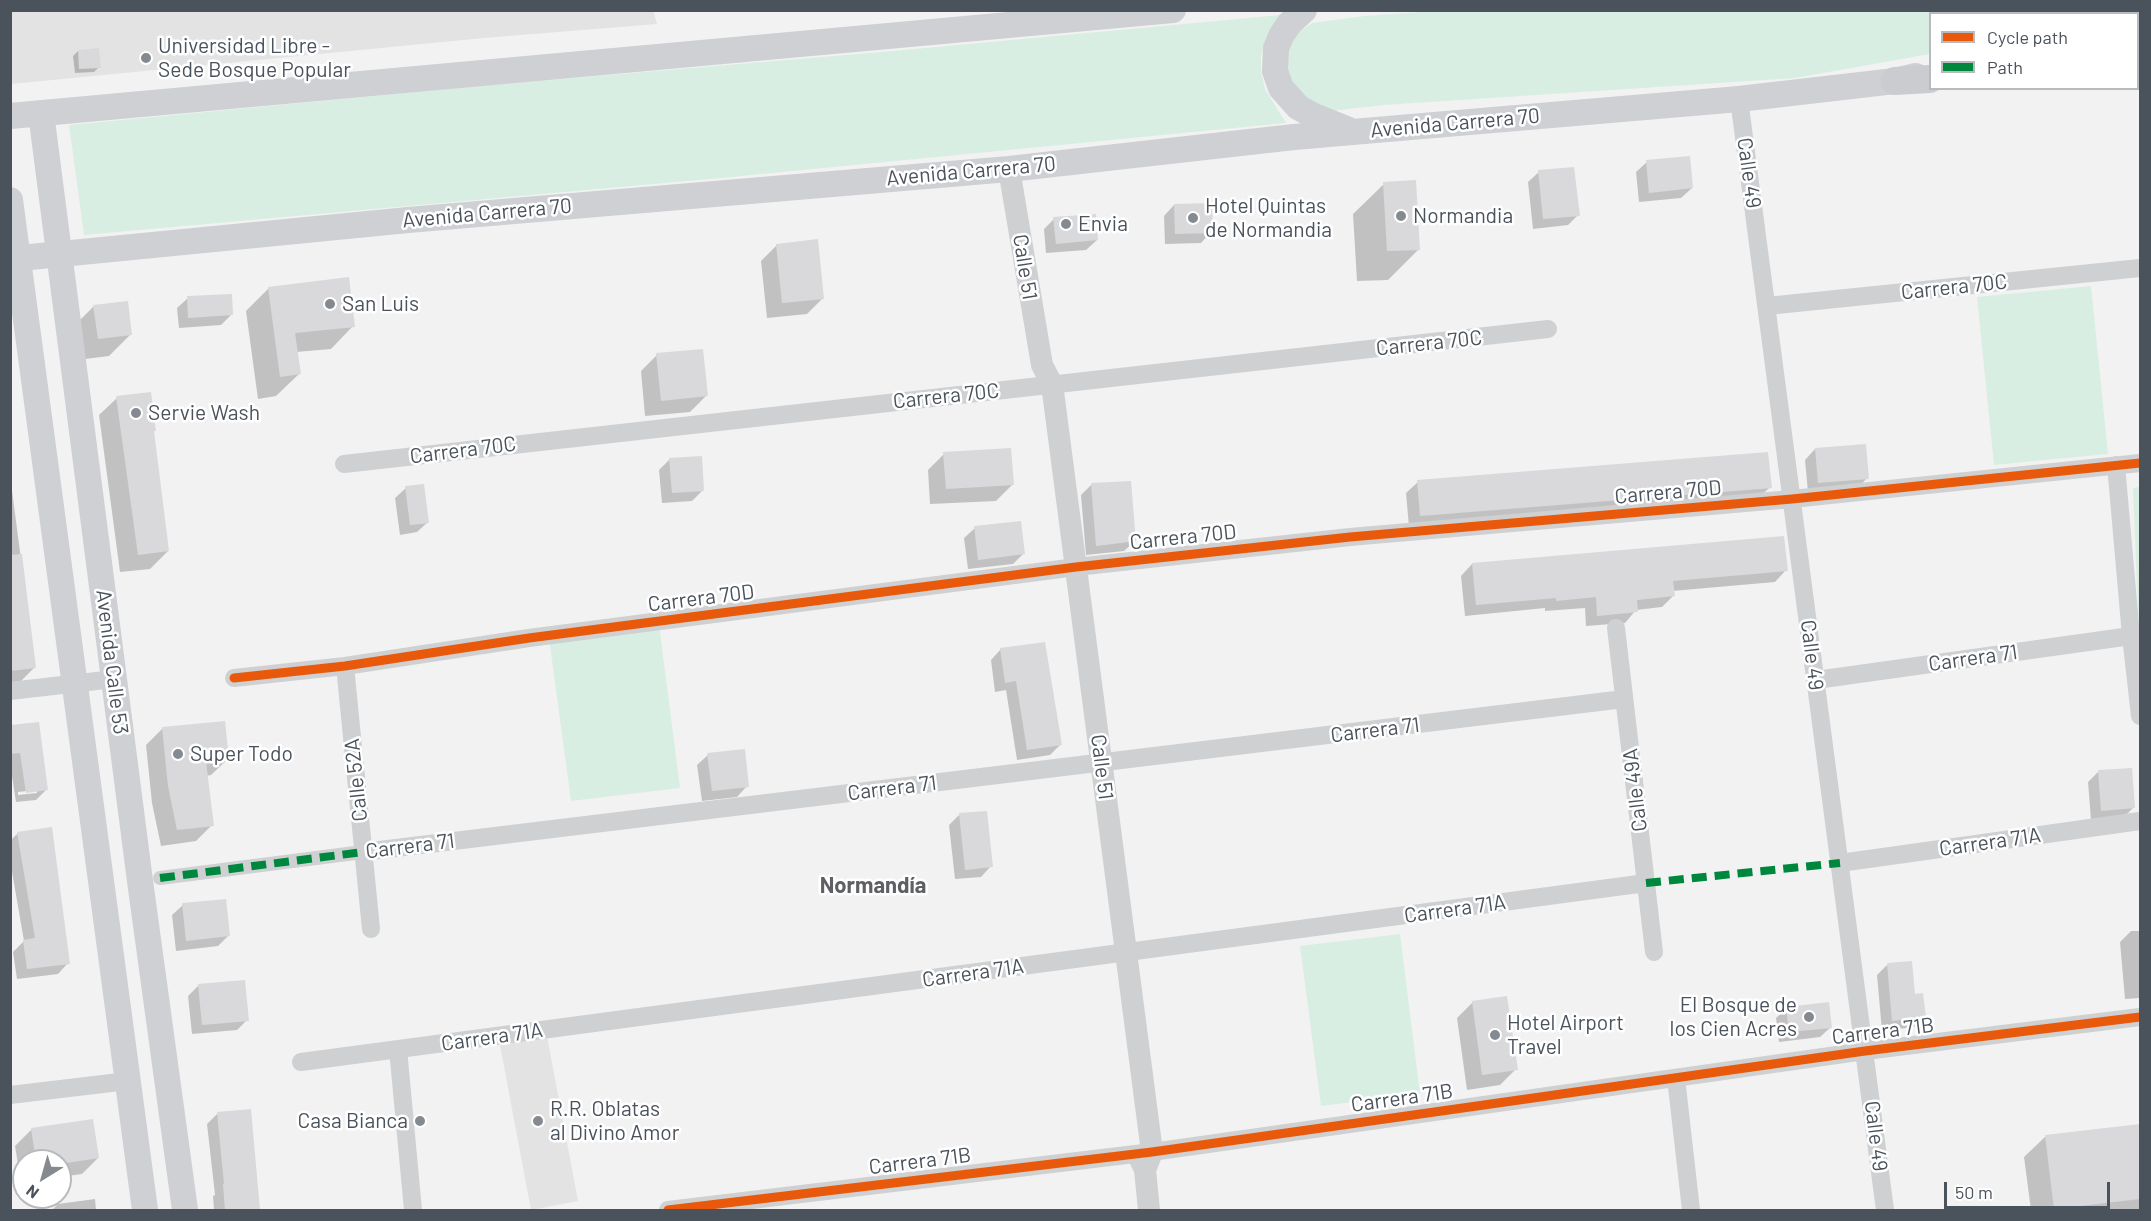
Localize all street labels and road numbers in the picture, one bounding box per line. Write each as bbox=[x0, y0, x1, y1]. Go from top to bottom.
street label: Avenida Carrera 70 bbox=[1369, 103, 1541, 143]
street label: Calle 49 bbox=[1732, 136, 1766, 210]
street label: Avenida Carrera 70 bbox=[885, 151, 1057, 191]
street label: Avenida Carrera 70 bbox=[401, 193, 573, 233]
street label: Calle 51 bbox=[1007, 232, 1043, 302]
street label: Carrera 70C bbox=[1900, 269, 2008, 305]
street label: Carrera 70C bbox=[1375, 325, 1483, 361]
street label: Carrera 70C bbox=[892, 378, 1000, 414]
street label: Carrera 70C bbox=[408, 431, 518, 469]
street label: Carrera 70D bbox=[1614, 475, 1722, 509]
street label: Carrera 70D bbox=[1128, 519, 1238, 555]
street label: Carrera 70D bbox=[646, 579, 756, 617]
street label: Avenida Calle 53 bbox=[91, 588, 133, 736]
street label: Calle 49 bbox=[1795, 618, 1829, 692]
street label: Carrera 71 bbox=[1927, 639, 2019, 677]
street label: Carrera 71 bbox=[1329, 712, 1421, 748]
street label: Calle 51 bbox=[1085, 733, 1119, 801]
street label: Calle 52A bbox=[339, 737, 373, 823]
street label: Calle 49A bbox=[1617, 747, 1653, 833]
street label: Carrera 71 bbox=[846, 770, 938, 806]
street label: Carrera 71A bbox=[1938, 822, 2042, 862]
street label: Carrera 71 bbox=[364, 828, 456, 864]
street label: Carrera 71A bbox=[1403, 889, 1507, 929]
street label: Carrera 71A bbox=[921, 953, 1025, 993]
street label: Carrera 71B bbox=[1830, 1012, 1936, 1050]
street label: Carrera 71A bbox=[440, 1017, 544, 1057]
street label: Carrera 71B bbox=[1349, 1078, 1455, 1118]
street label: Calle 49 bbox=[1859, 1099, 1893, 1173]
street label: Carrera 71B bbox=[867, 1142, 973, 1180]

